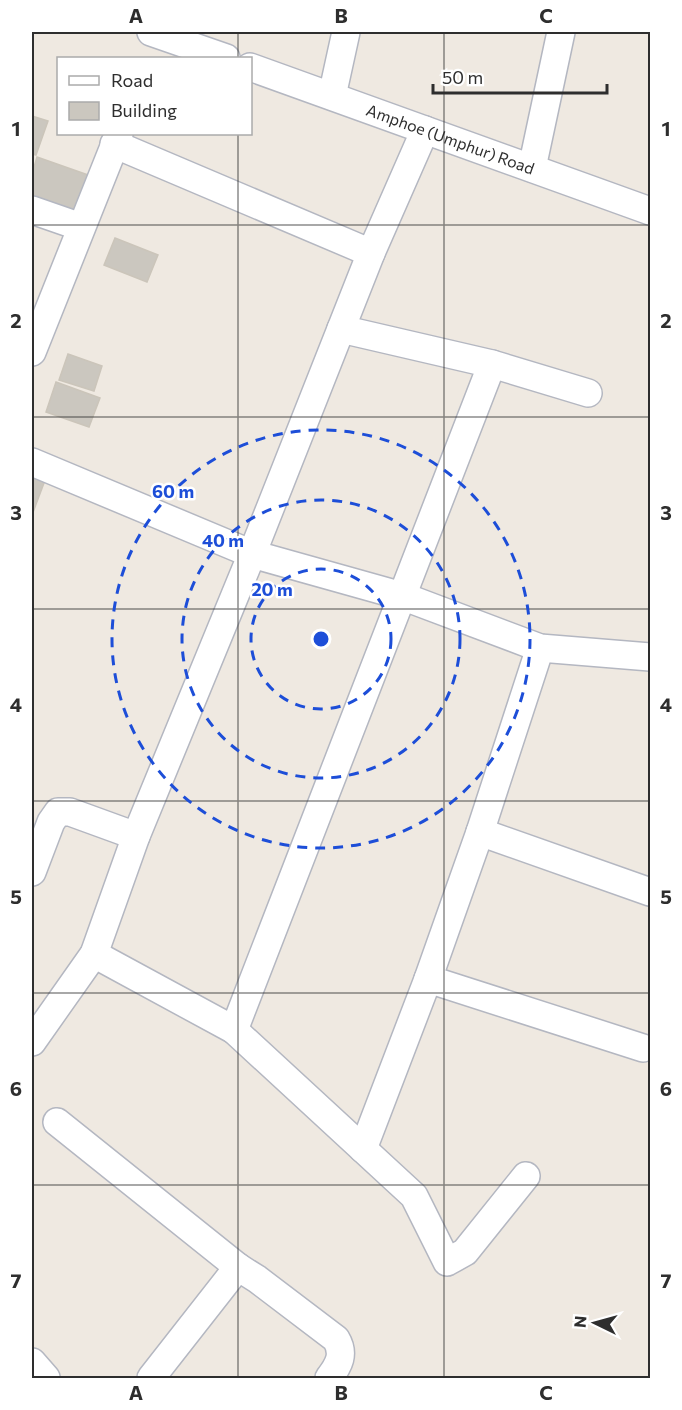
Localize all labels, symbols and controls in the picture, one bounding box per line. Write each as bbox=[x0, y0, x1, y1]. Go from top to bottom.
text: A bbox=[129, 3, 143, 27]
text: B bbox=[334, 3, 348, 27]
text: C bbox=[539, 3, 553, 27]
legend bbox=[57, 57, 252, 135]
scale bar bbox=[433, 57, 607, 95]
text: 50 m bbox=[442, 66, 483, 88]
text: Road bbox=[111, 69, 153, 91]
text: Building bbox=[111, 99, 177, 121]
street label: Amphoe (Umphur) Road bbox=[364, 100, 537, 178]
text: 1 bbox=[11, 116, 21, 140]
text: 1 bbox=[661, 116, 671, 140]
text: 2 bbox=[10, 308, 22, 332]
text: 2 bbox=[660, 308, 672, 332]
text: 60 m bbox=[152, 480, 194, 502]
text: 3 bbox=[10, 500, 22, 524]
text: 3 bbox=[660, 500, 672, 524]
text: 40 m bbox=[202, 529, 244, 551]
text: 20 m bbox=[251, 578, 293, 600]
centre of rings bbox=[311, 629, 331, 649]
text: 4 bbox=[10, 692, 22, 716]
text: 4 bbox=[660, 692, 672, 716]
text: 5 bbox=[10, 884, 22, 908]
text: 5 bbox=[660, 884, 672, 908]
text: 6 bbox=[10, 1076, 22, 1100]
text: 6 bbox=[660, 1076, 672, 1100]
text: 7 bbox=[11, 1268, 22, 1292]
text: 7 bbox=[661, 1268, 672, 1292]
north arrow bbox=[565, 1293, 625, 1353]
text: N bbox=[570, 1315, 590, 1328]
text: A bbox=[129, 1380, 143, 1404]
text: B bbox=[334, 1380, 348, 1404]
text: C bbox=[539, 1380, 553, 1404]

